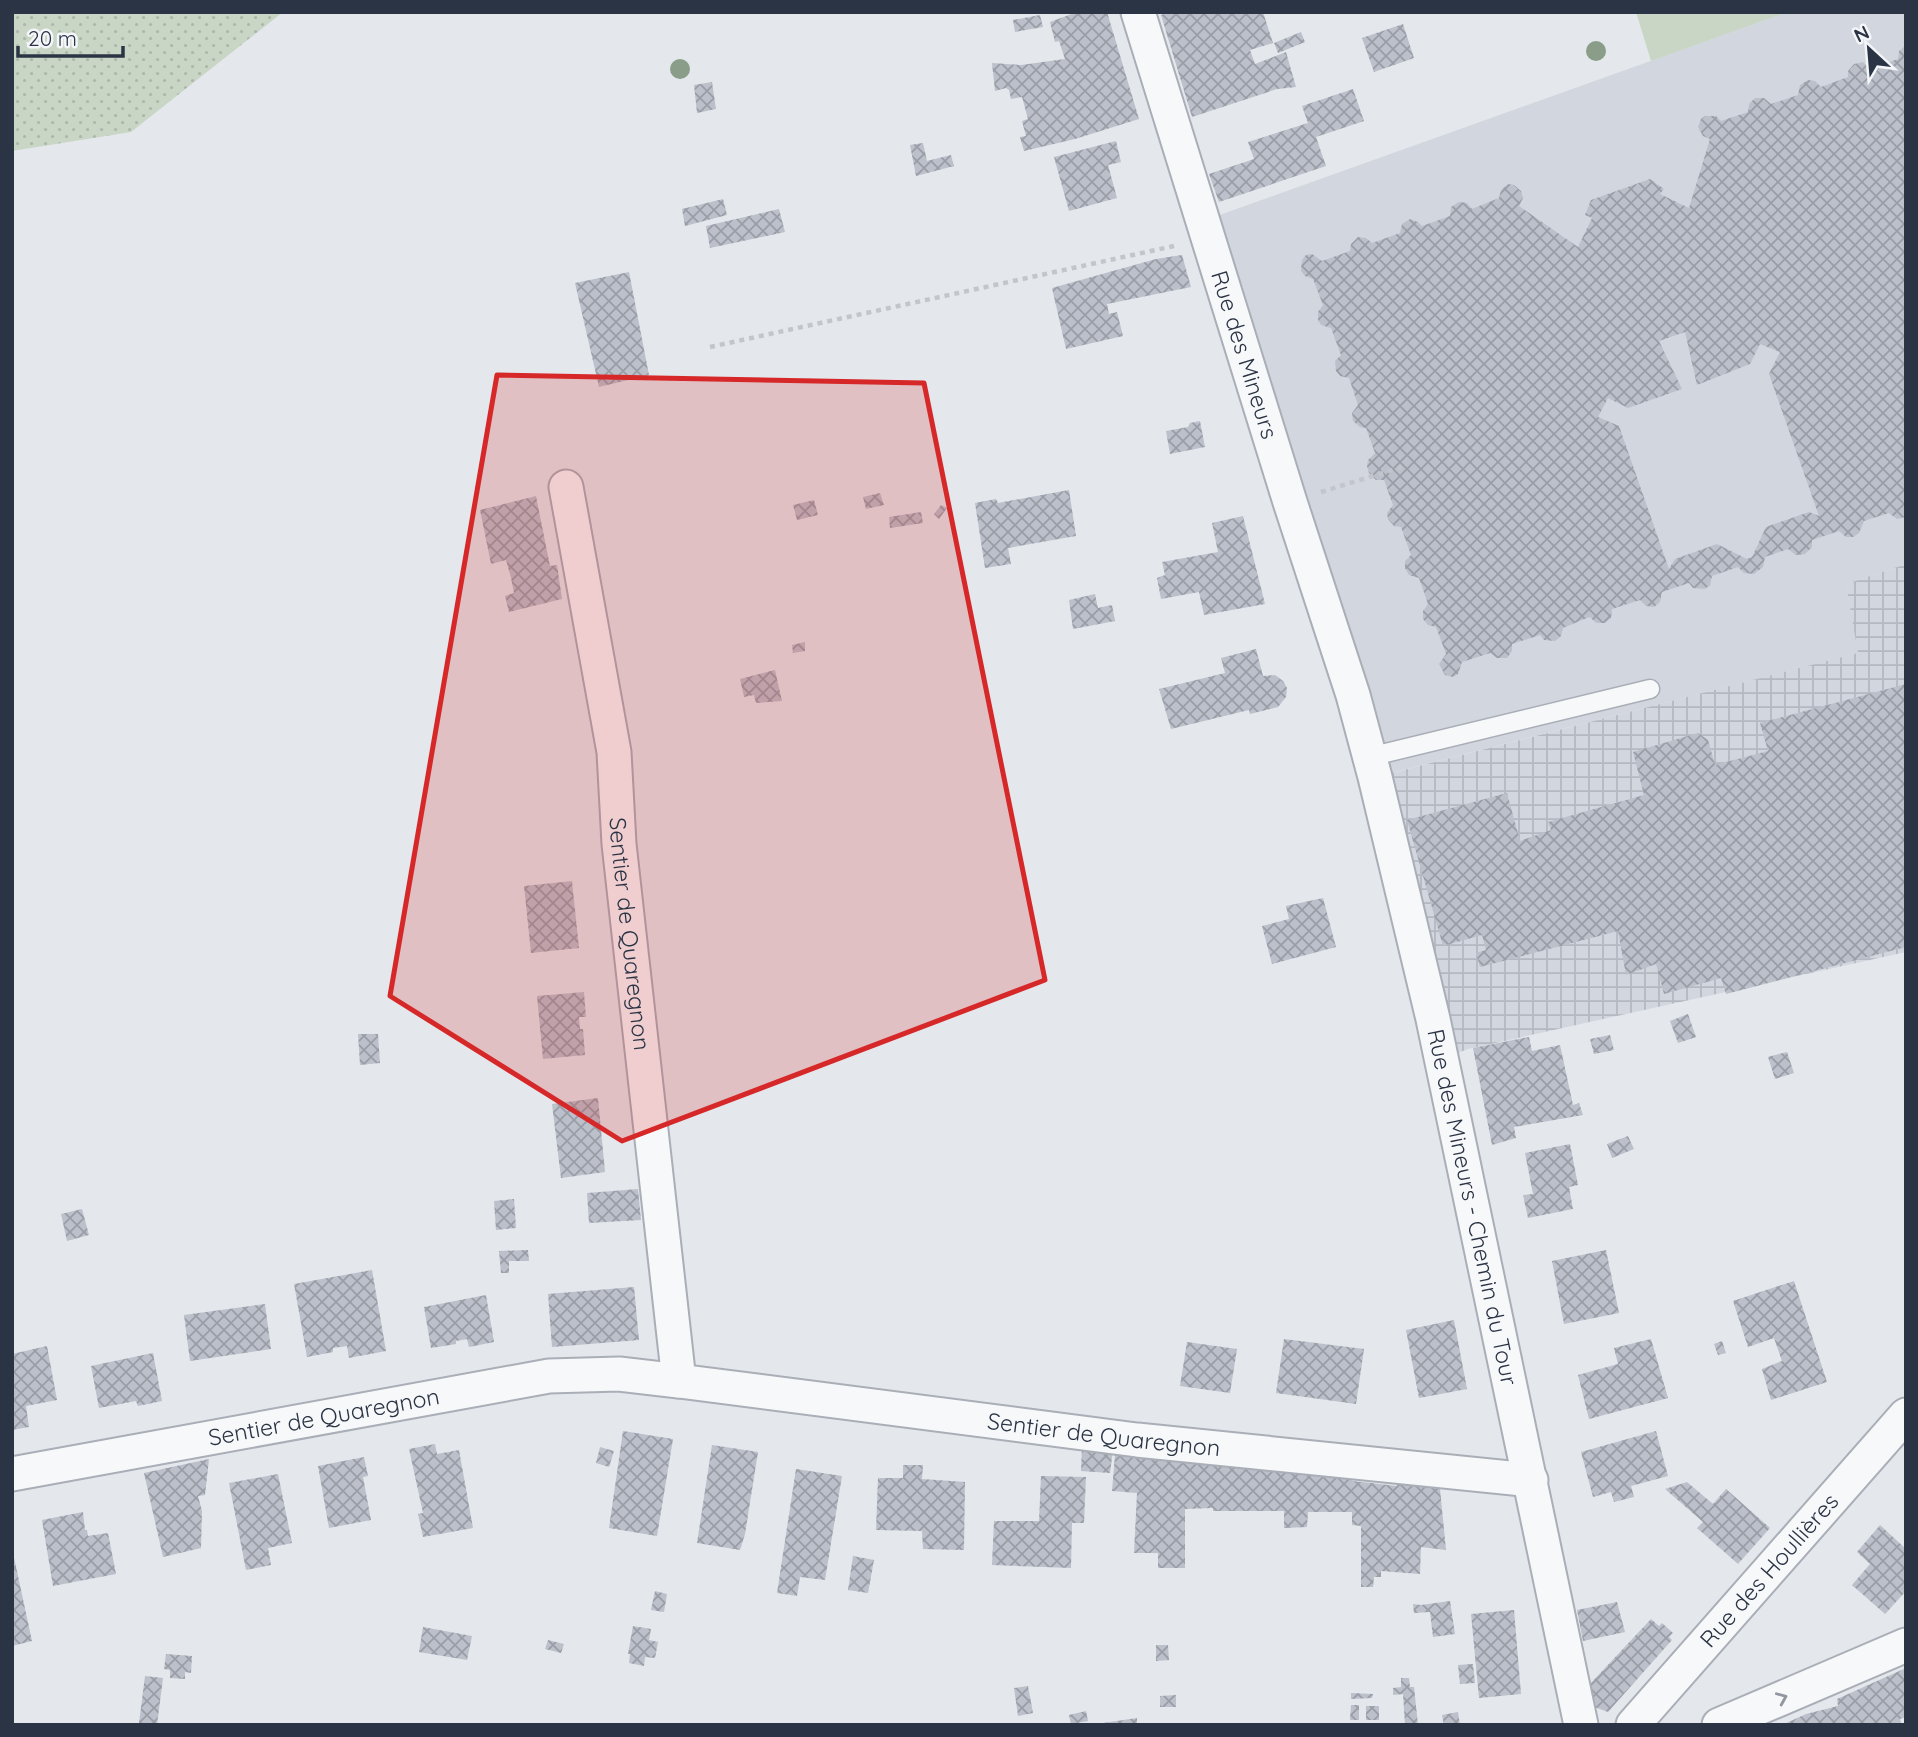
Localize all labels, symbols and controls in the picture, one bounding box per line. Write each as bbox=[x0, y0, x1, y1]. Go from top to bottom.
scale bar bbox=[18, 14, 122, 58]
north arrow bbox=[1834, 14, 1904, 84]
text: N bbox=[1850, 20, 1873, 48]
text: 20 m bbox=[28, 25, 77, 51]
street label: Rue des Mineurs bbox=[1205, 267, 1285, 442]
street label: Sentier de Quaregnon bbox=[604, 817, 657, 1052]
street label: Rue des Mineurs - Chemin du Tour bbox=[1421, 1026, 1524, 1388]
street label: Sentier de Quaregnon bbox=[206, 1381, 442, 1452]
street label: Sentier de Quaregnon bbox=[986, 1406, 1222, 1462]
street label: Rue des Houllières bbox=[1693, 1487, 1844, 1653]
one-way arrow bbox=[1775, 1692, 1787, 1706]

